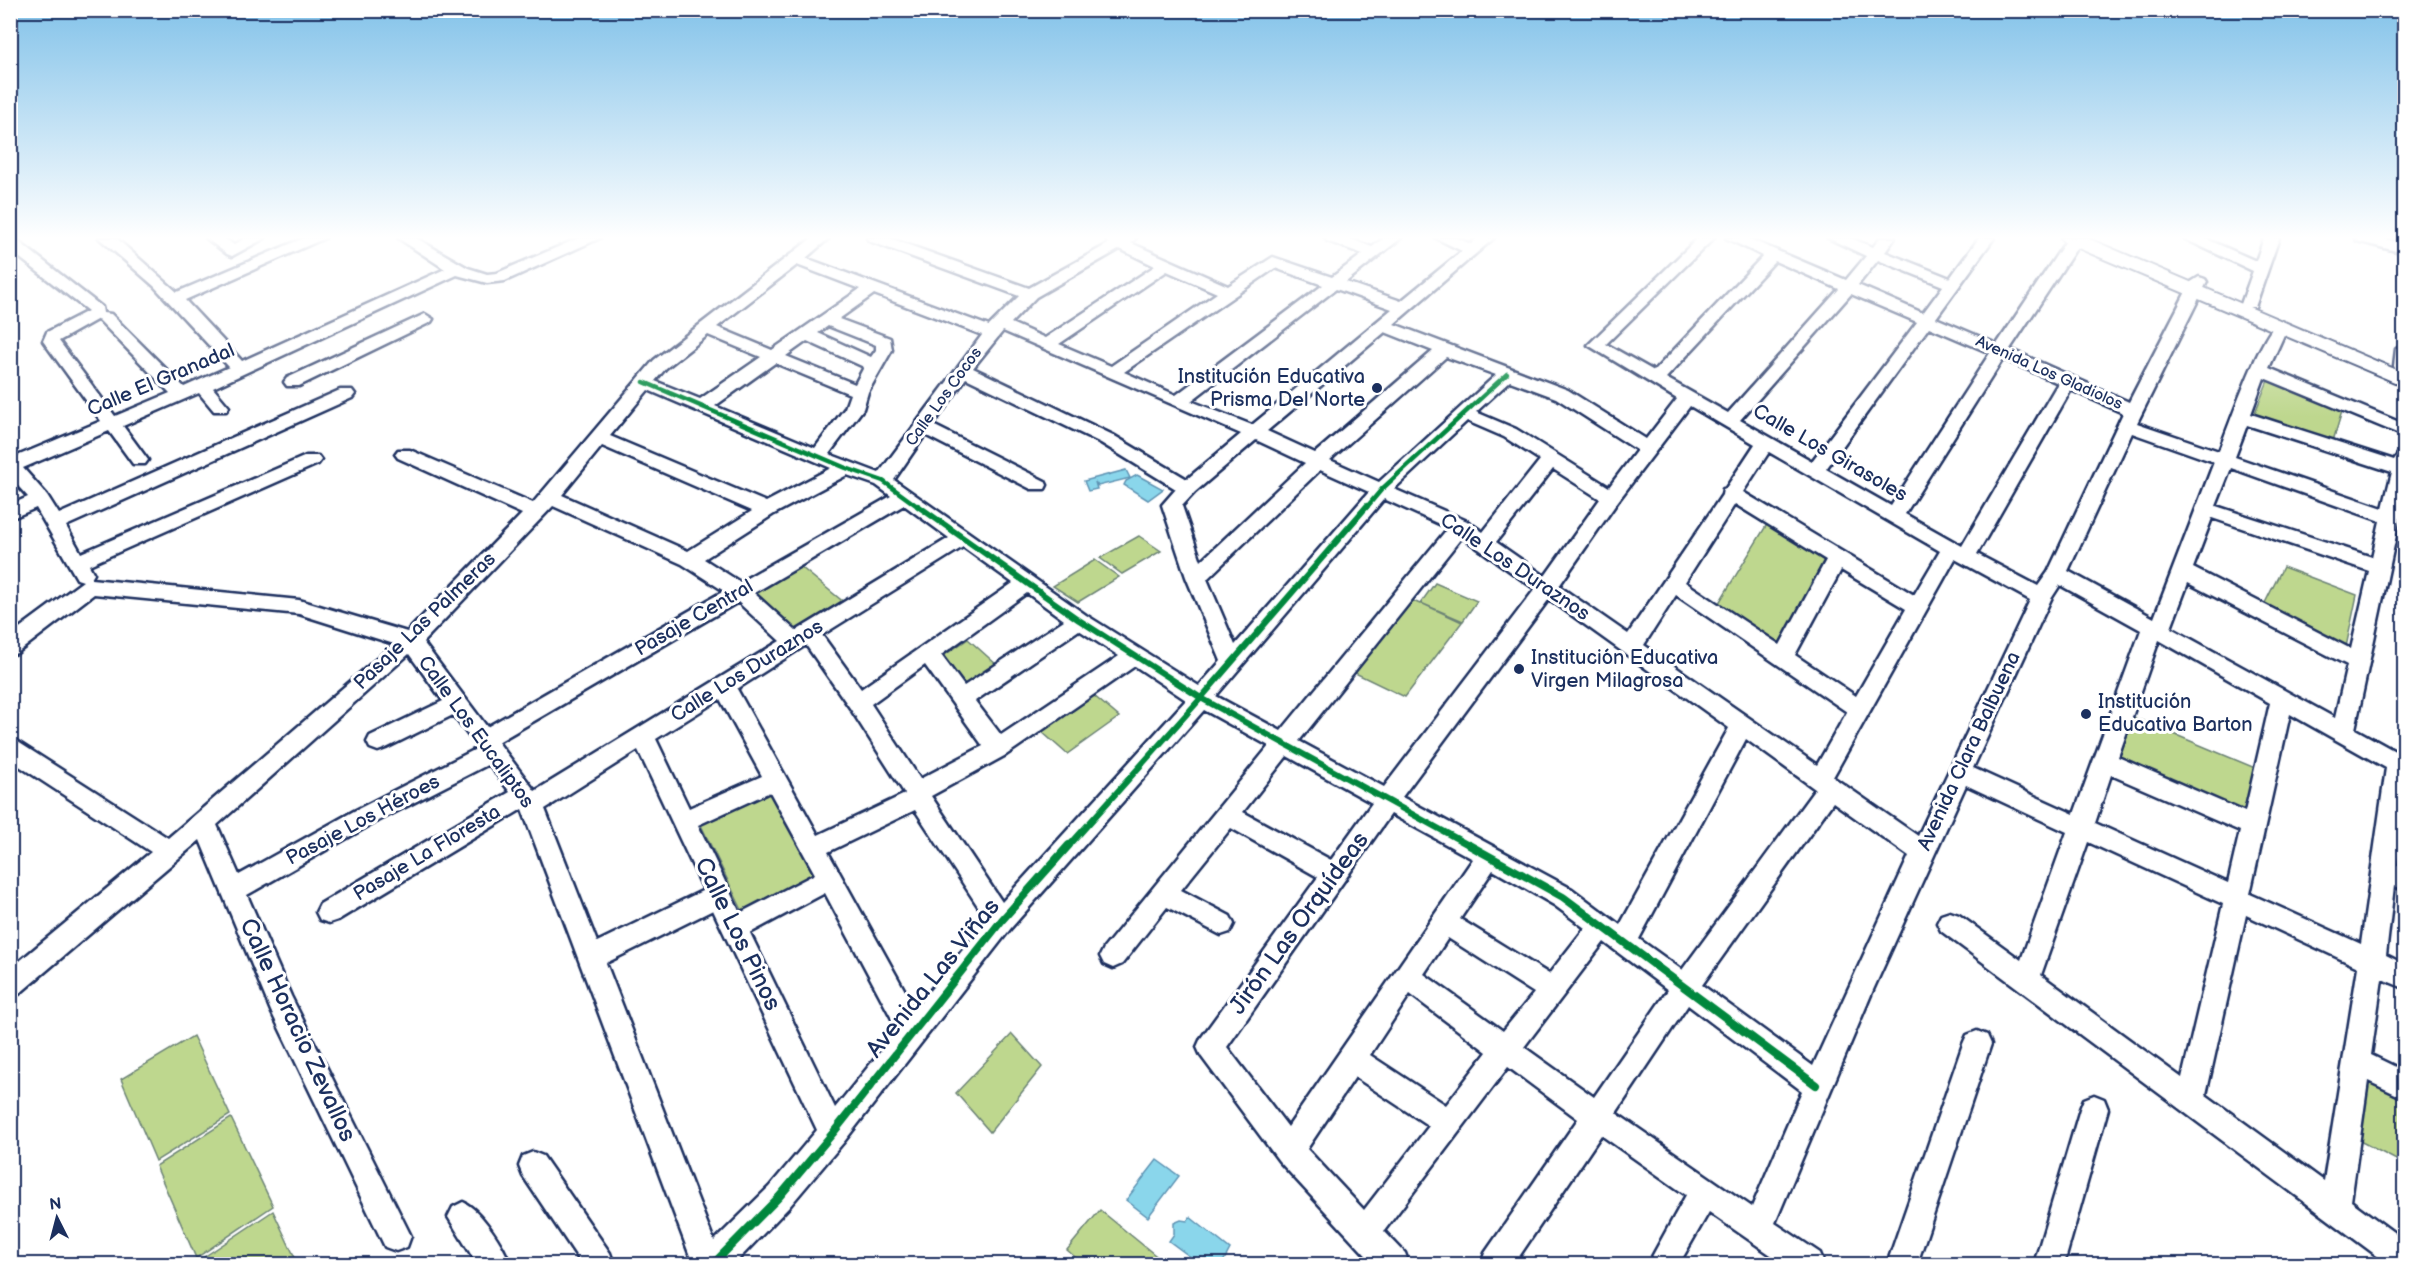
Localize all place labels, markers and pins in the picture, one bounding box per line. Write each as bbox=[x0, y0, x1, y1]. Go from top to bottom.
place label: Institución Educativa Prisma Del Norte bbox=[1178, 365, 1365, 412]
marker: Institución Educativa Prisma Del Norte bbox=[1370, 381, 1384, 395]
place label: Institución Educativa Virgen Milagrosa bbox=[1531, 646, 1718, 693]
marker: Institución Educativa Virgen Milagrosa bbox=[1512, 662, 1526, 676]
place label: Institución Educativa Barton bbox=[2098, 690, 2253, 737]
marker: Institución Educativa Barton bbox=[2079, 707, 2093, 721]

